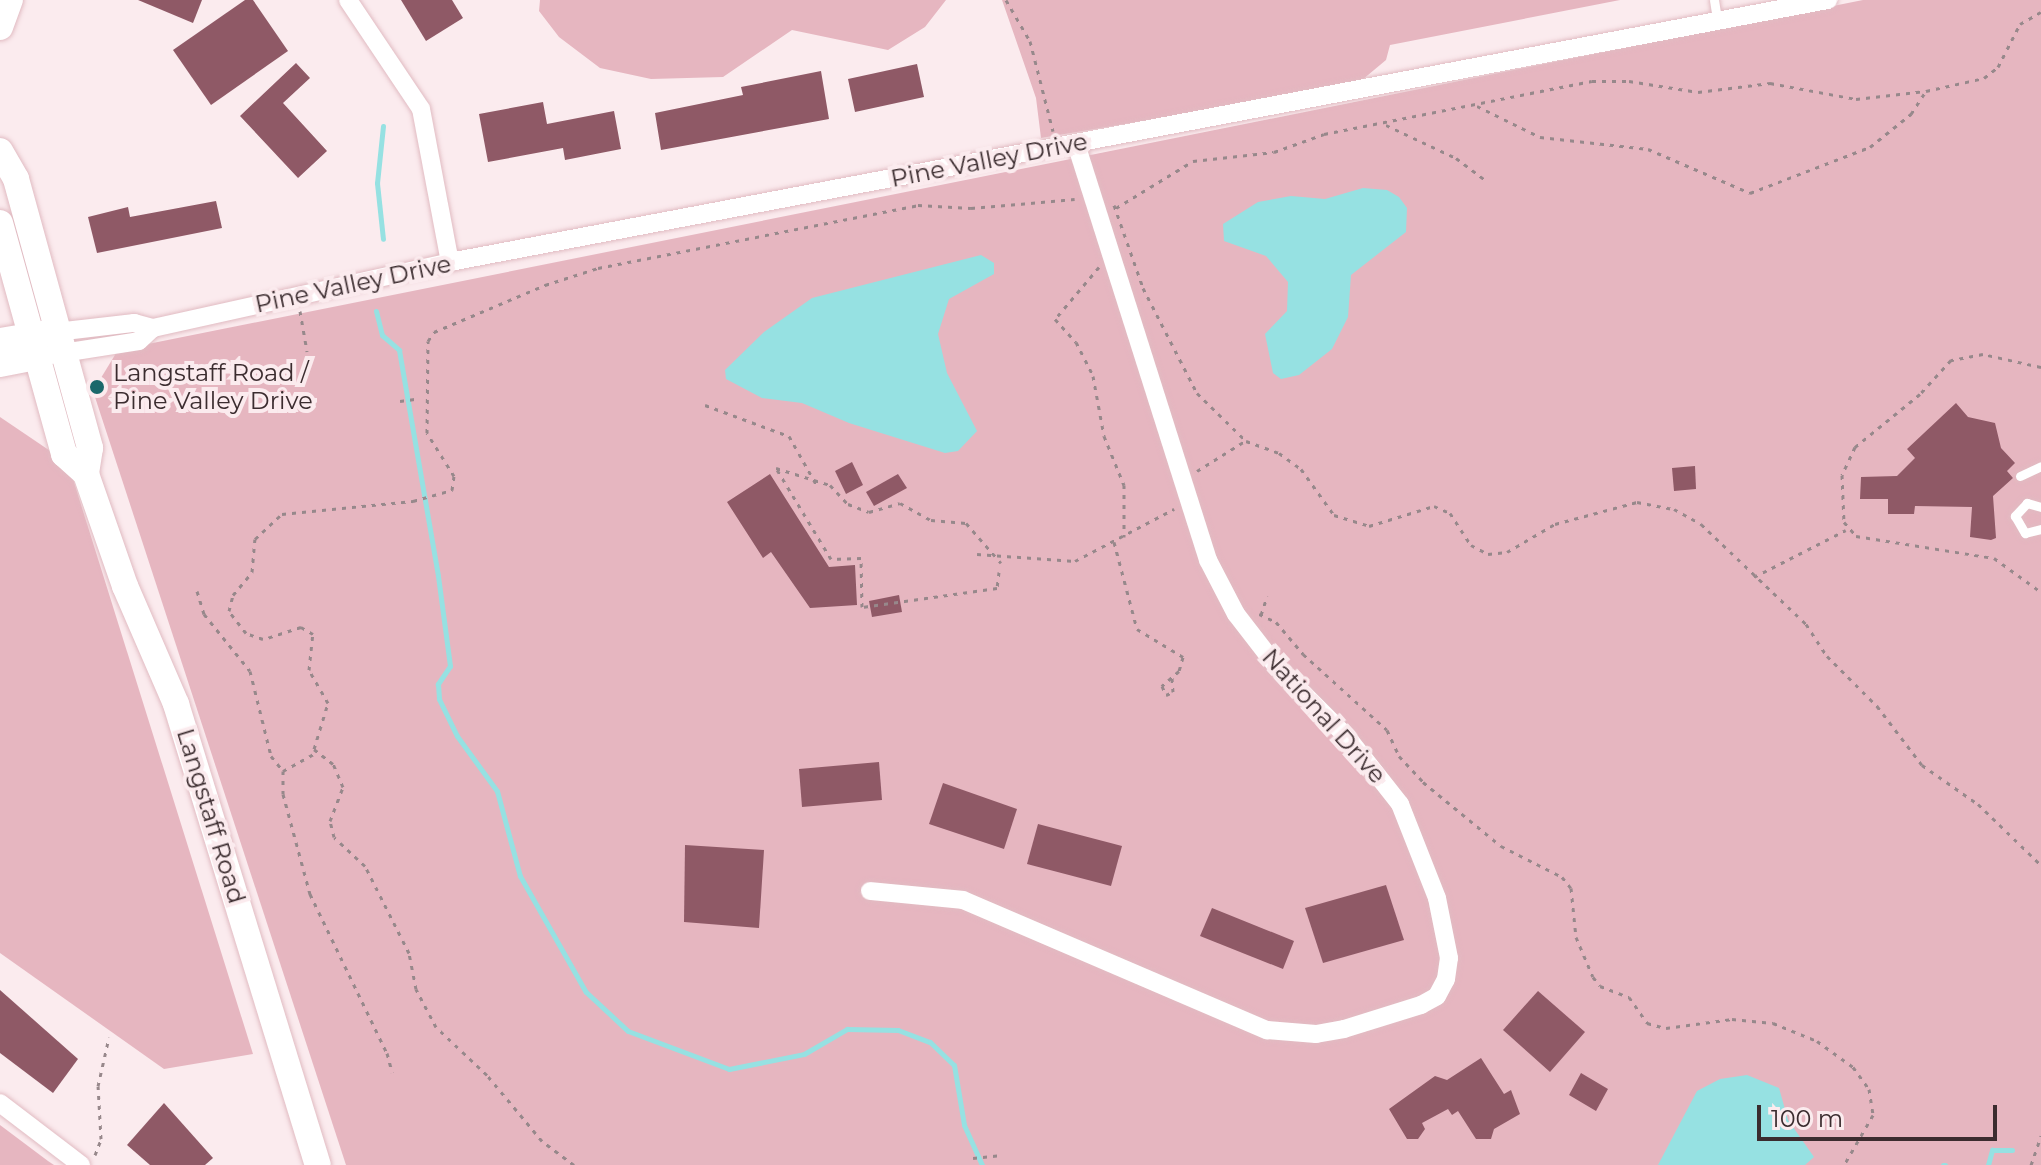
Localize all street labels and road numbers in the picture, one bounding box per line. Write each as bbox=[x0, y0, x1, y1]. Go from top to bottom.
street label: Pine Valley Drive bbox=[888, 127, 1090, 193]
street label: Pine Valley Drive bbox=[252, 249, 454, 319]
street label: National Drive bbox=[1256, 643, 1392, 789]
street label: Langstaff Road bbox=[171, 725, 251, 907]

